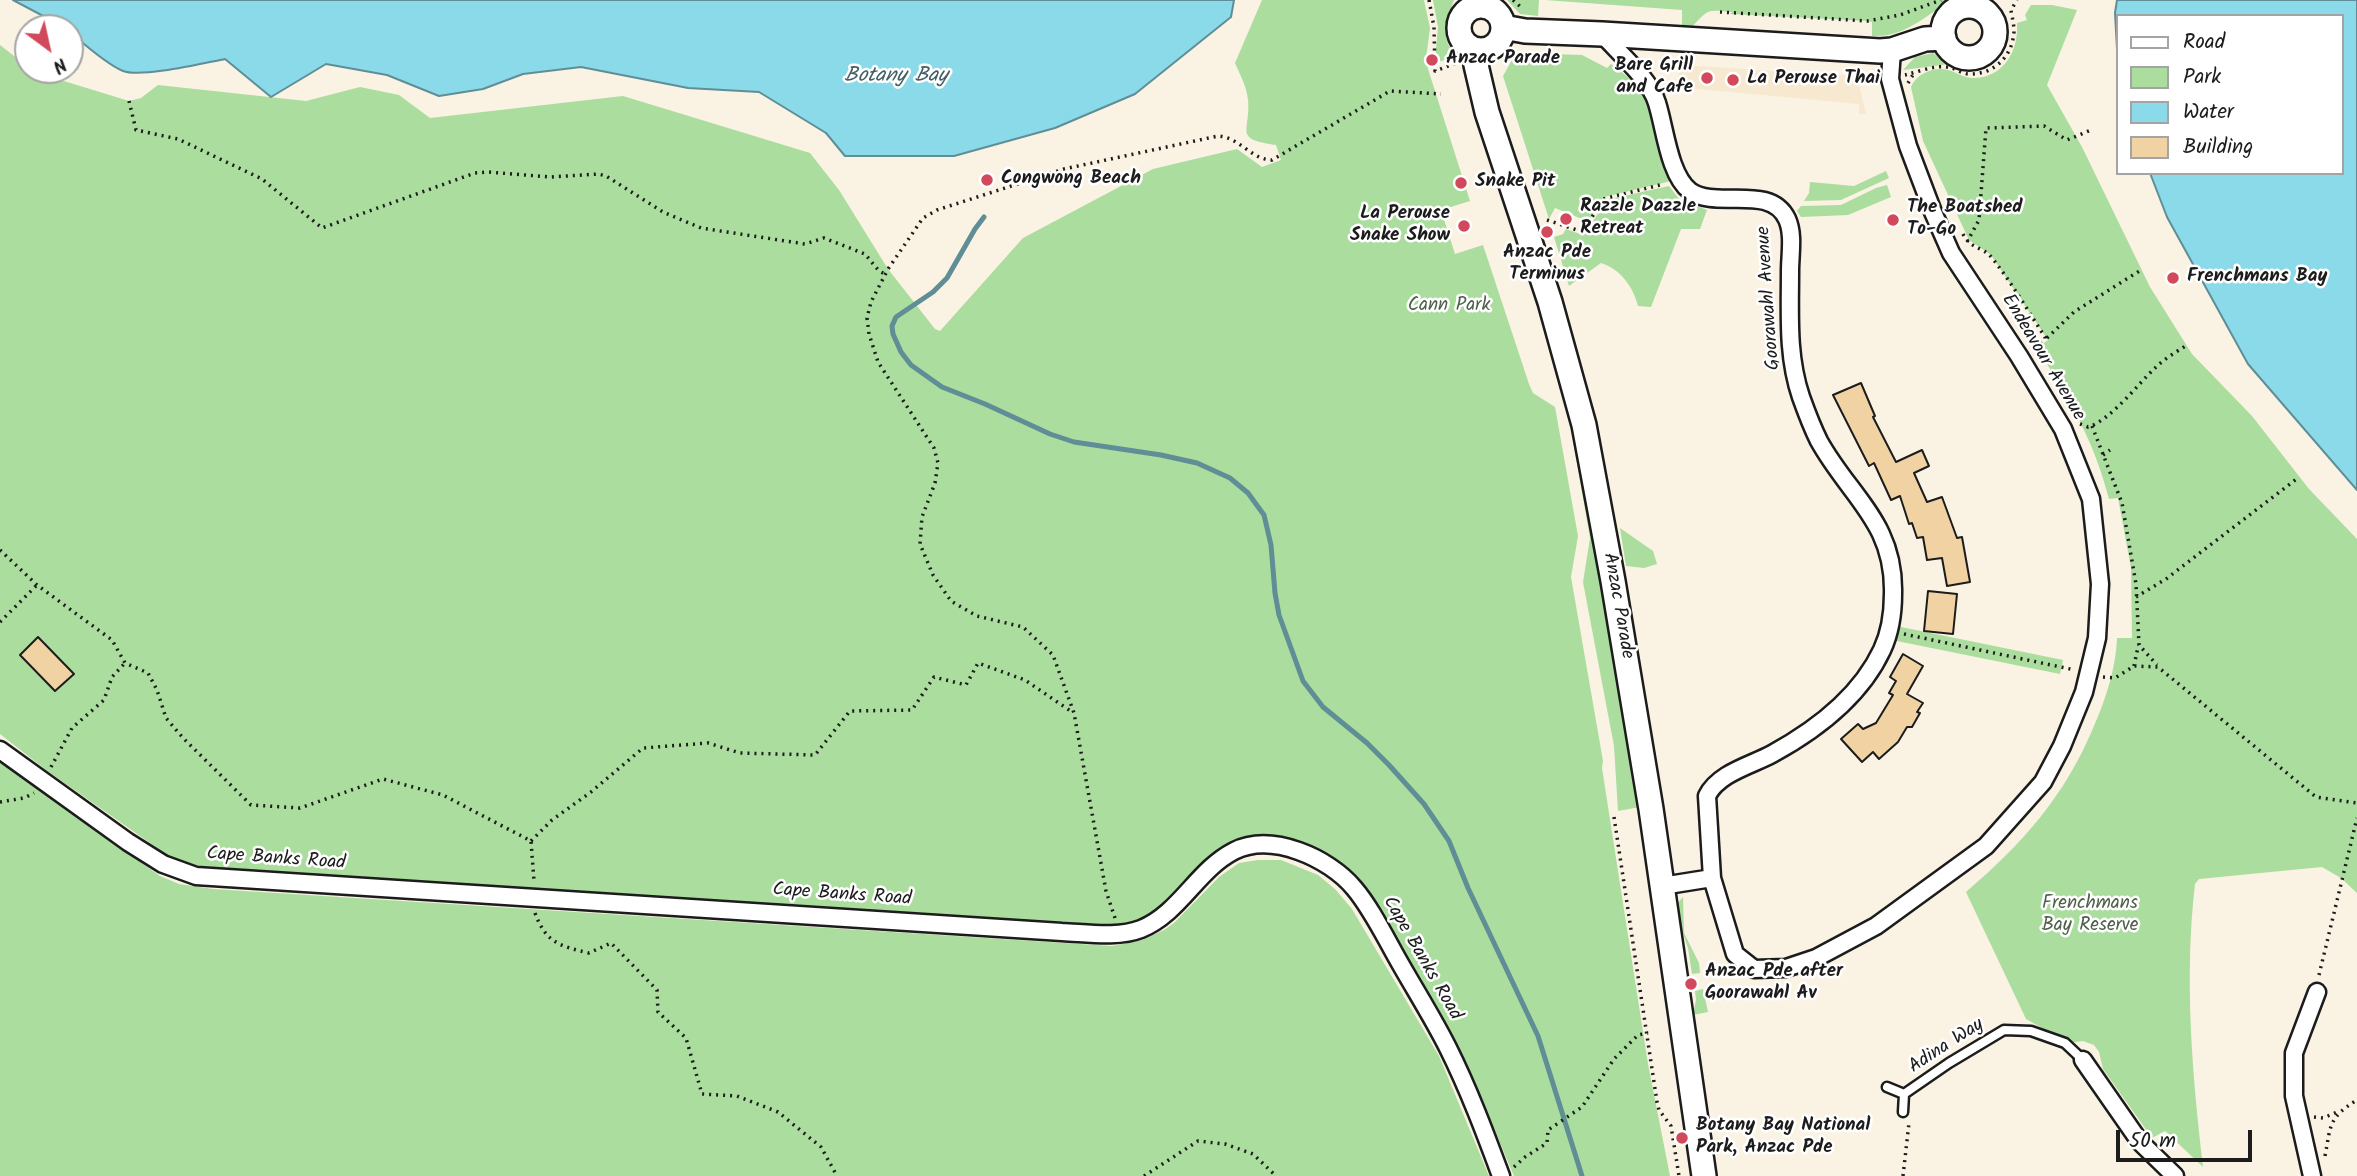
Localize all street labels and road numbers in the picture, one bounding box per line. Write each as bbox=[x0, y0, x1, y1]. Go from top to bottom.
street label: Goorawahl Avenue bbox=[1754, 225, 1786, 371]
street label: Endeavour Avenue bbox=[1995, 291, 2089, 425]
street label: Anzac Parade bbox=[1596, 551, 1638, 661]
street label: Cape Banks Road bbox=[206, 844, 346, 876]
street label: Cape Banks Road bbox=[772, 880, 912, 912]
street label: Cape Banks Road bbox=[1376, 893, 1466, 1025]
street label: Adina Way bbox=[1905, 1014, 1989, 1080]

